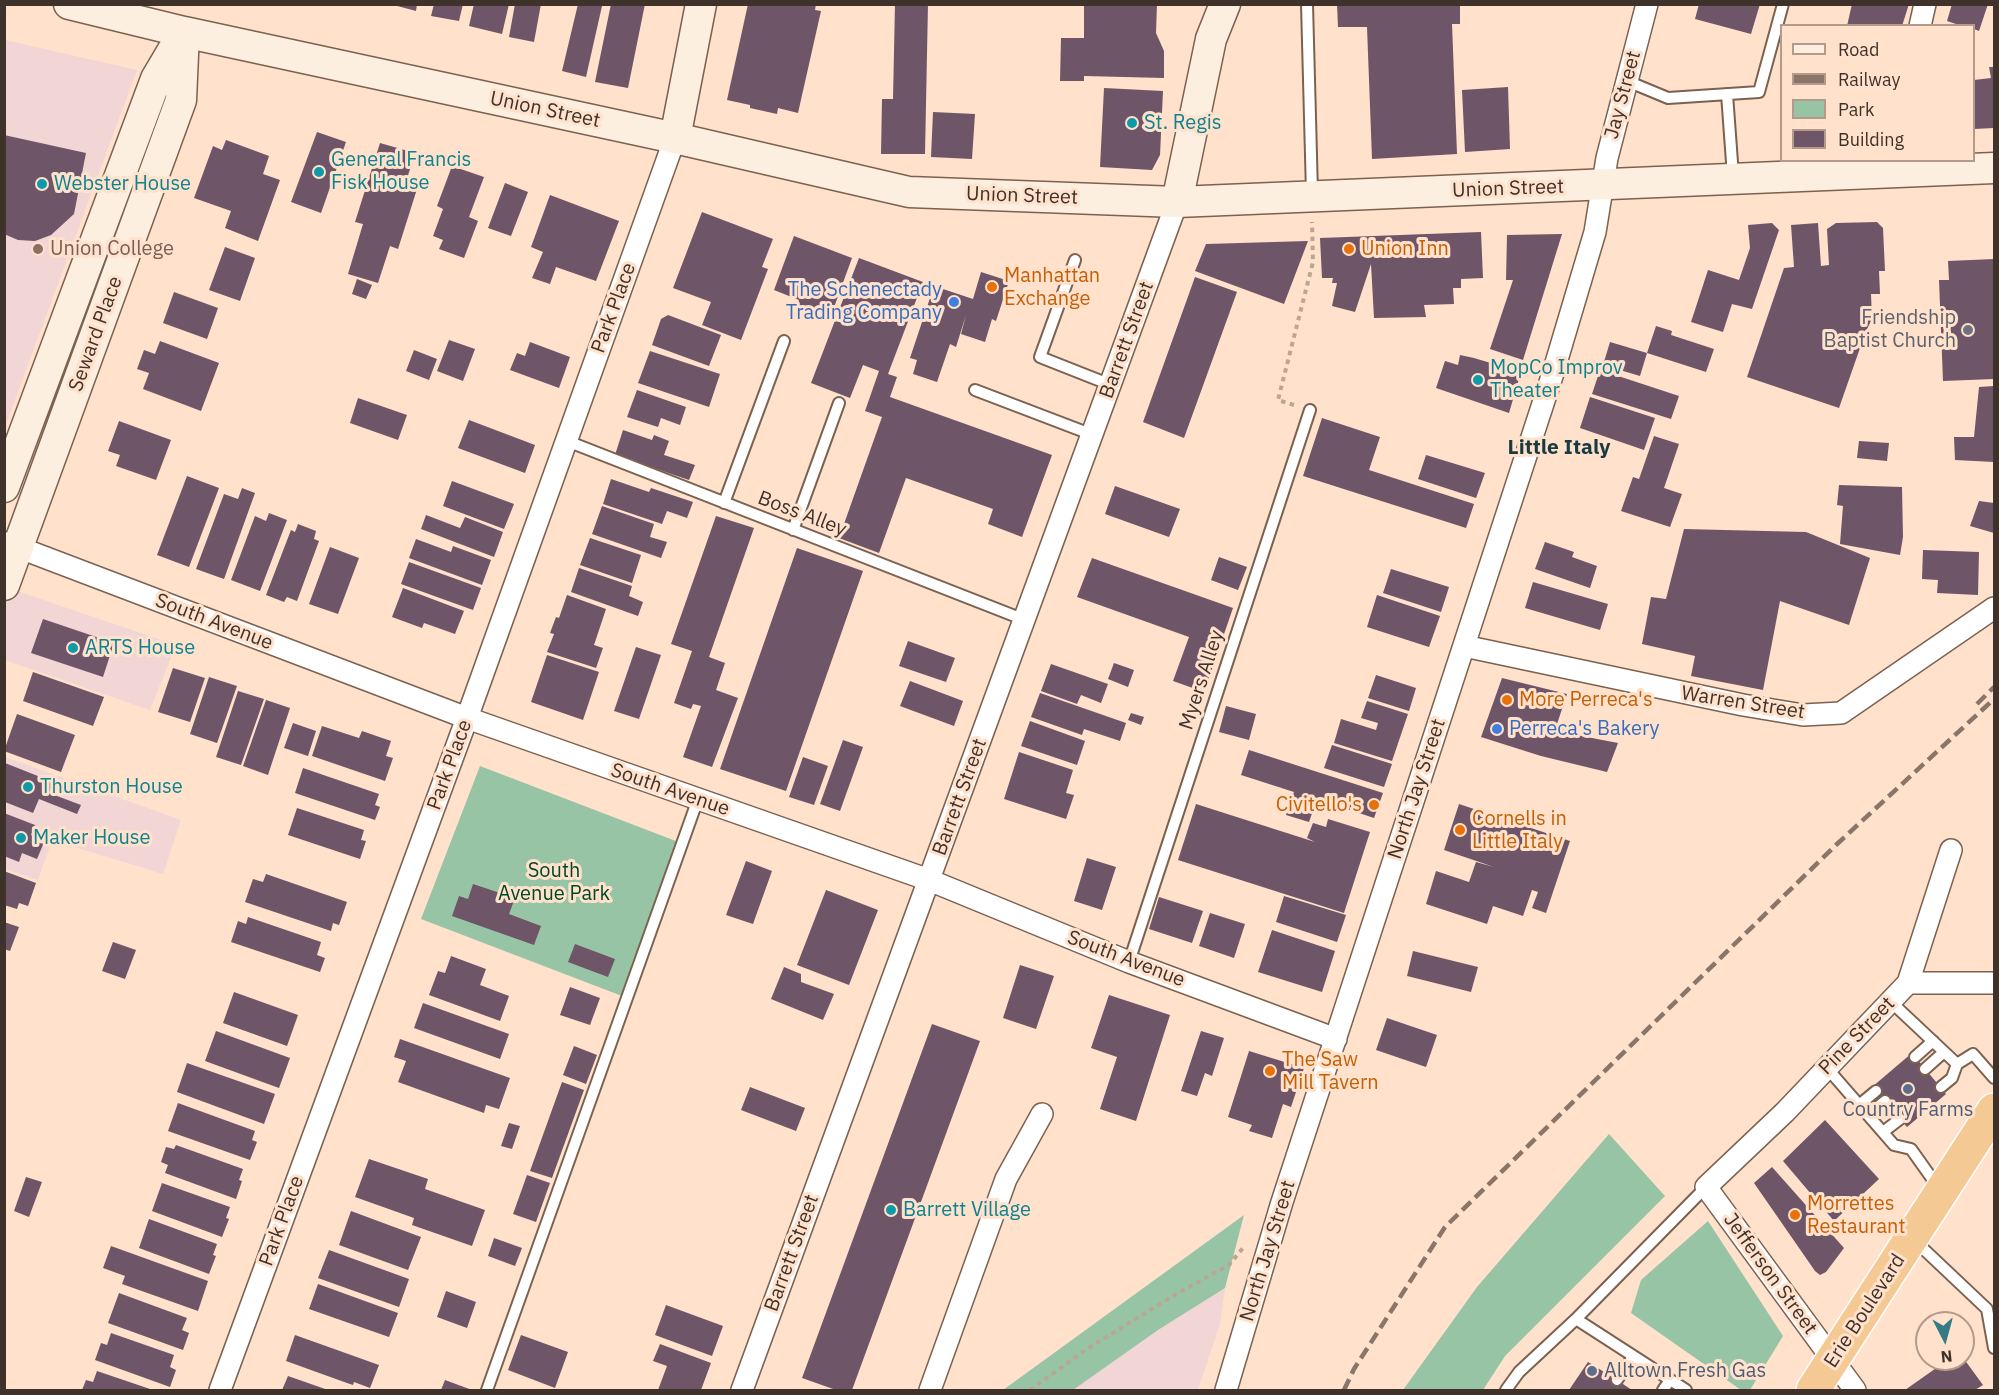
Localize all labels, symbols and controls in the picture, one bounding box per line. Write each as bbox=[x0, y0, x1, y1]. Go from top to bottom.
legend bbox=[1780, 24, 1975, 162]
text: Road bbox=[1838, 38, 1879, 61]
street label: Jay Street bbox=[1600, 48, 1646, 142]
text: Railway bbox=[1838, 68, 1900, 91]
street label: Union Street bbox=[488, 87, 602, 133]
text: Park bbox=[1838, 98, 1874, 121]
place label: St. Regis bbox=[1144, 111, 1222, 135]
marker: St. Regis bbox=[1125, 116, 1139, 130]
text: Building bbox=[1838, 128, 1904, 151]
place label: General Francis Fisk House bbox=[331, 148, 471, 195]
marker: General Francis Fisk House bbox=[312, 165, 326, 179]
place label: Webster House bbox=[54, 172, 191, 196]
street label: Union Street bbox=[1452, 175, 1564, 203]
marker: Webster House bbox=[35, 177, 49, 191]
street label: Union Street bbox=[966, 182, 1078, 210]
place label: Union College bbox=[50, 237, 174, 261]
place label: Union Inn bbox=[1361, 237, 1449, 261]
marker: Union College bbox=[31, 242, 45, 256]
marker: Union Inn bbox=[1342, 242, 1356, 256]
street label: Park Place bbox=[587, 260, 641, 356]
place label: Manhattan Exchange bbox=[1004, 264, 1100, 311]
street label: Seward Place bbox=[64, 273, 128, 395]
place label: The Schenectady Trading Company bbox=[786, 278, 942, 325]
street label: Barrett Street bbox=[1095, 278, 1159, 402]
marker: Manhattan Exchange bbox=[985, 280, 999, 294]
marker: The Schenectady Trading Company bbox=[947, 295, 961, 309]
place label: Friendship Baptist Church bbox=[1824, 306, 1956, 353]
marker: Friendship Baptist Church bbox=[1961, 323, 1975, 337]
place label: MopCo Improv Theater bbox=[1490, 356, 1623, 403]
marker: MopCo Improv Theater bbox=[1471, 373, 1485, 387]
district label: Little Italy bbox=[1508, 435, 1610, 461]
street label: Boss Alley bbox=[754, 486, 850, 542]
street label: South Avenue bbox=[152, 589, 276, 655]
street label: Myers Alley bbox=[1175, 627, 1229, 733]
place label: ARTS House bbox=[85, 636, 195, 660]
marker: ARTS House bbox=[66, 641, 80, 655]
street label: Warren Street bbox=[1679, 681, 1807, 725]
place label: More Perreca's bbox=[1519, 688, 1653, 712]
marker: More Perreca's bbox=[1500, 693, 1514, 707]
street label: North Jay Street bbox=[1383, 716, 1451, 862]
street label: Park Place bbox=[423, 717, 477, 813]
place label: Perreca's Bakery bbox=[1509, 717, 1659, 741]
marker: Perreca's Bakery bbox=[1490, 722, 1504, 736]
street label: Barrett Street bbox=[928, 735, 992, 859]
street label: South Avenue bbox=[607, 758, 733, 822]
place label: Thurston House bbox=[40, 775, 183, 799]
marker: Thurston House bbox=[21, 780, 35, 794]
place label: Civitello's bbox=[1276, 793, 1362, 817]
marker: Civitello's bbox=[1367, 798, 1381, 812]
place label: Cornells in Little Italy bbox=[1472, 807, 1567, 854]
marker: Cornells in Little Italy bbox=[1453, 823, 1467, 837]
place label: Maker House bbox=[33, 826, 151, 850]
marker: Maker House bbox=[14, 831, 28, 845]
park label: South Avenue Park bbox=[498, 859, 610, 906]
street label: South Avenue bbox=[1064, 926, 1188, 992]
street label: Pine Street bbox=[1814, 992, 1900, 1080]
place label: The Saw Mill Tavern bbox=[1282, 1048, 1379, 1095]
marker: The Saw Mill Tavern bbox=[1263, 1064, 1277, 1078]
marker: Country Farms bbox=[1901, 1082, 1915, 1096]
place label: Country Farms bbox=[1842, 1098, 1974, 1122]
street label: Park Place bbox=[255, 1173, 309, 1269]
street label: North Jay Street bbox=[1235, 1178, 1301, 1324]
street label: Barrett Street bbox=[760, 1191, 824, 1315]
place label: Morrettes Restaurant bbox=[1807, 1192, 1905, 1239]
place label: Barrett Village bbox=[903, 1198, 1031, 1222]
marker: Barrett Village bbox=[884, 1203, 898, 1217]
marker: Morrettes Restaurant bbox=[1788, 1208, 1802, 1222]
street label: Jefferson Street bbox=[1718, 1209, 1822, 1339]
street label: Erie Boulevard bbox=[1819, 1250, 1911, 1372]
north arrow bbox=[1915, 1311, 1975, 1371]
text: N bbox=[1940, 1346, 1953, 1367]
place label: Alltown Fresh Gas bbox=[1604, 1359, 1766, 1383]
marker: Alltown Fresh Gas bbox=[1585, 1364, 1599, 1378]

